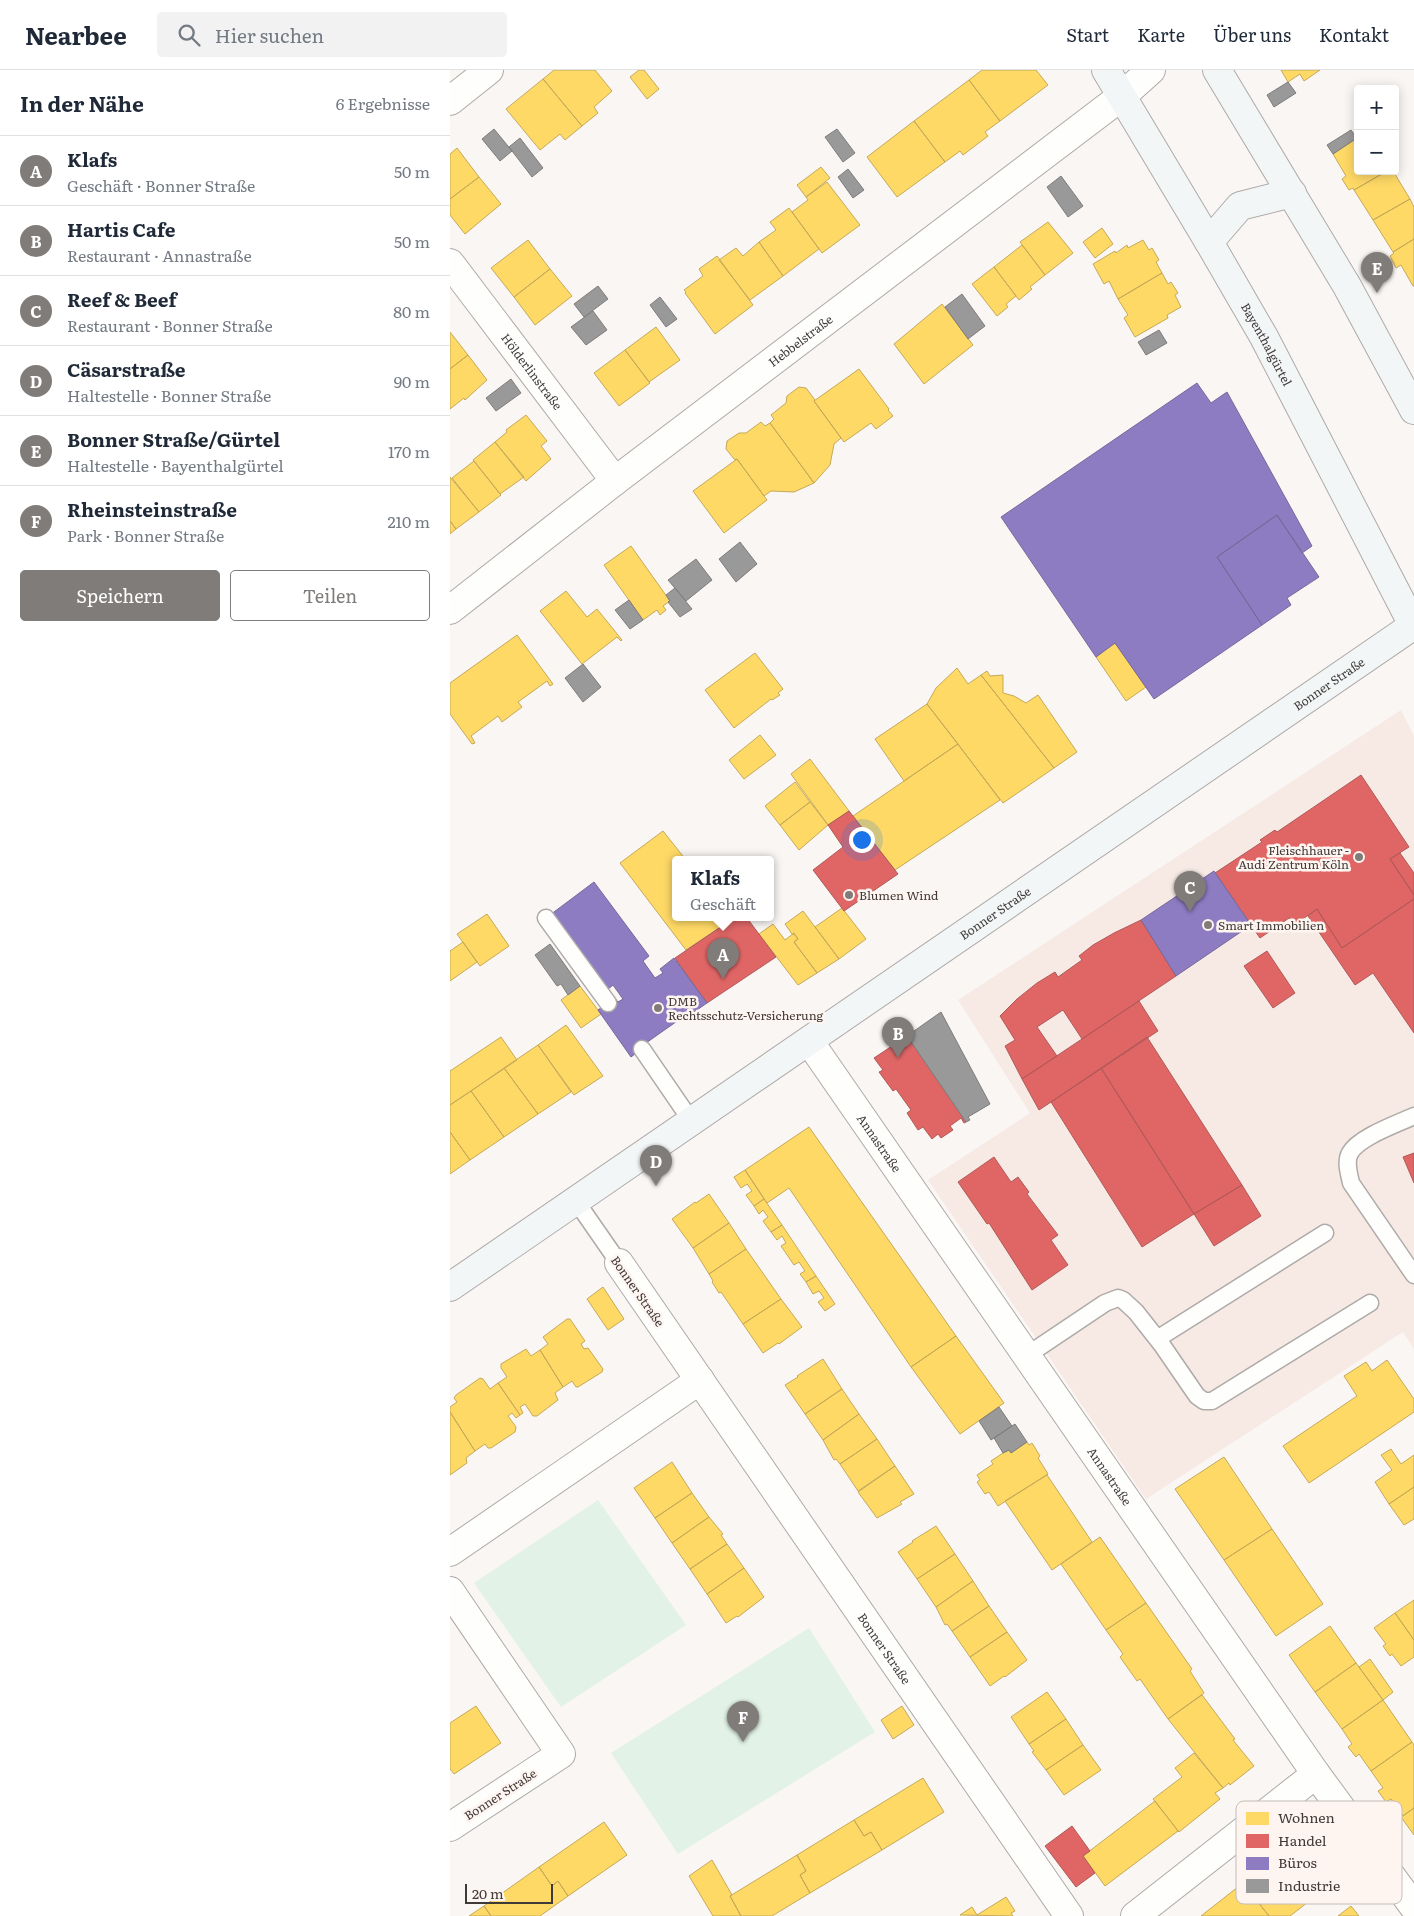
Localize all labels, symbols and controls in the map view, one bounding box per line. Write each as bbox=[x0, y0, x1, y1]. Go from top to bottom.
search box bbox=[157, 12, 507, 57]
text: Nearbee bbox=[25, 17, 127, 52]
icon: search bbox=[175, 21, 203, 49]
text: Hier suchen bbox=[215, 21, 324, 49]
text: Start bbox=[1066, 21, 1109, 48]
text: Karte bbox=[1137, 21, 1185, 48]
text: Über uns bbox=[1213, 21, 1291, 48]
text: Kontakt bbox=[1319, 21, 1389, 48]
map controls bbox=[1354, 85, 1399, 175]
button: + bbox=[1354, 85, 1399, 130]
text: In der Nähe bbox=[20, 87, 144, 118]
text: 6 Ergebnisse bbox=[336, 91, 430, 115]
button: − bbox=[1354, 130, 1399, 175]
text: Klafs bbox=[67, 145, 117, 173]
text: A bbox=[30, 159, 42, 183]
text: 50 m bbox=[394, 159, 430, 183]
text: Geschäft · Bonner Straße bbox=[67, 173, 255, 197]
text: Hartis Cafe bbox=[67, 215, 176, 243]
text: B bbox=[30, 229, 42, 253]
text: 50 m bbox=[394, 229, 430, 253]
text: Restaurant · Annastraße bbox=[67, 243, 252, 267]
pin: E bbox=[1361, 252, 1393, 293]
text: Reef & Beef bbox=[67, 285, 177, 313]
text: C bbox=[30, 299, 42, 323]
text: 80 m bbox=[393, 299, 430, 323]
street label: Bayenthalgürtel bbox=[1237, 299, 1297, 389]
street label: Hebbelstraße bbox=[764, 310, 836, 371]
text: Restaurant · Bonner Straße bbox=[67, 313, 273, 337]
street label: Hölderlinstraße bbox=[497, 329, 567, 413]
text: Cäsarstraße bbox=[67, 355, 186, 383]
text: D bbox=[30, 369, 42, 393]
text: 90 m bbox=[394, 369, 430, 393]
text: Haltestelle · Bonner Straße bbox=[67, 383, 271, 407]
text: Bonner Straße/Gürtel bbox=[67, 425, 280, 453]
text: E bbox=[31, 439, 41, 463]
text: 170 m bbox=[388, 439, 430, 463]
text: Haltestelle · Bayenthalgürtel bbox=[67, 453, 284, 477]
text: Rheinsteinstraße bbox=[67, 495, 237, 523]
text: F bbox=[31, 509, 41, 533]
text: 210 m bbox=[387, 509, 430, 533]
text: Park · Bonner Straße bbox=[67, 523, 224, 547]
button: Speichern bbox=[20, 570, 220, 621]
button: Teilen bbox=[230, 570, 430, 621]
street label: Bonner Straße bbox=[1289, 653, 1368, 714]
your location bbox=[849, 827, 875, 853]
place label: Fleischhauer - Audi Zentrum Köln bbox=[1238, 841, 1349, 873]
marker: Fleischhauer - Audi Zentrum Köln bbox=[1353, 851, 1365, 863]
popup bbox=[672, 856, 774, 921]
text: Klafs bbox=[690, 863, 740, 891]
pin: C bbox=[1174, 871, 1206, 912]
street label: Bonner Straße bbox=[956, 882, 1034, 944]
place label: Blumen Wind bbox=[859, 886, 939, 904]
marker: Blumen Wind bbox=[843, 889, 855, 901]
text: Geschäft bbox=[690, 891, 756, 915]
place label: Smart Immobilien bbox=[1218, 916, 1324, 934]
marker: Smart Immobilien bbox=[1202, 919, 1214, 931]
pin: A bbox=[707, 938, 739, 979]
place label: DMB Rechtsschutz-Versicherung bbox=[668, 992, 824, 1024]
marker: DMB Rechtsschutz-Versicherung bbox=[652, 1002, 664, 1014]
pin: B bbox=[882, 1017, 914, 1058]
street label: Annastraße bbox=[853, 1110, 906, 1176]
pin: D bbox=[640, 1145, 672, 1186]
street label: Bonner Straße bbox=[607, 1252, 669, 1330]
street label: Annastraße bbox=[1083, 1443, 1136, 1509]
street label: Bonner Straße bbox=[854, 1609, 916, 1688]
pin: F bbox=[727, 1701, 759, 1742]
street label: Bonner Straße bbox=[460, 1764, 540, 1824]
legend bbox=[1236, 1801, 1402, 1904]
text: Wohnen bbox=[1278, 1807, 1335, 1827]
text: Handel bbox=[1278, 1830, 1327, 1850]
text: Büros bbox=[1278, 1852, 1317, 1872]
text: Industrie bbox=[1278, 1875, 1340, 1895]
scale bar bbox=[465, 1881, 552, 1904]
text: 20 m bbox=[472, 1883, 504, 1903]

